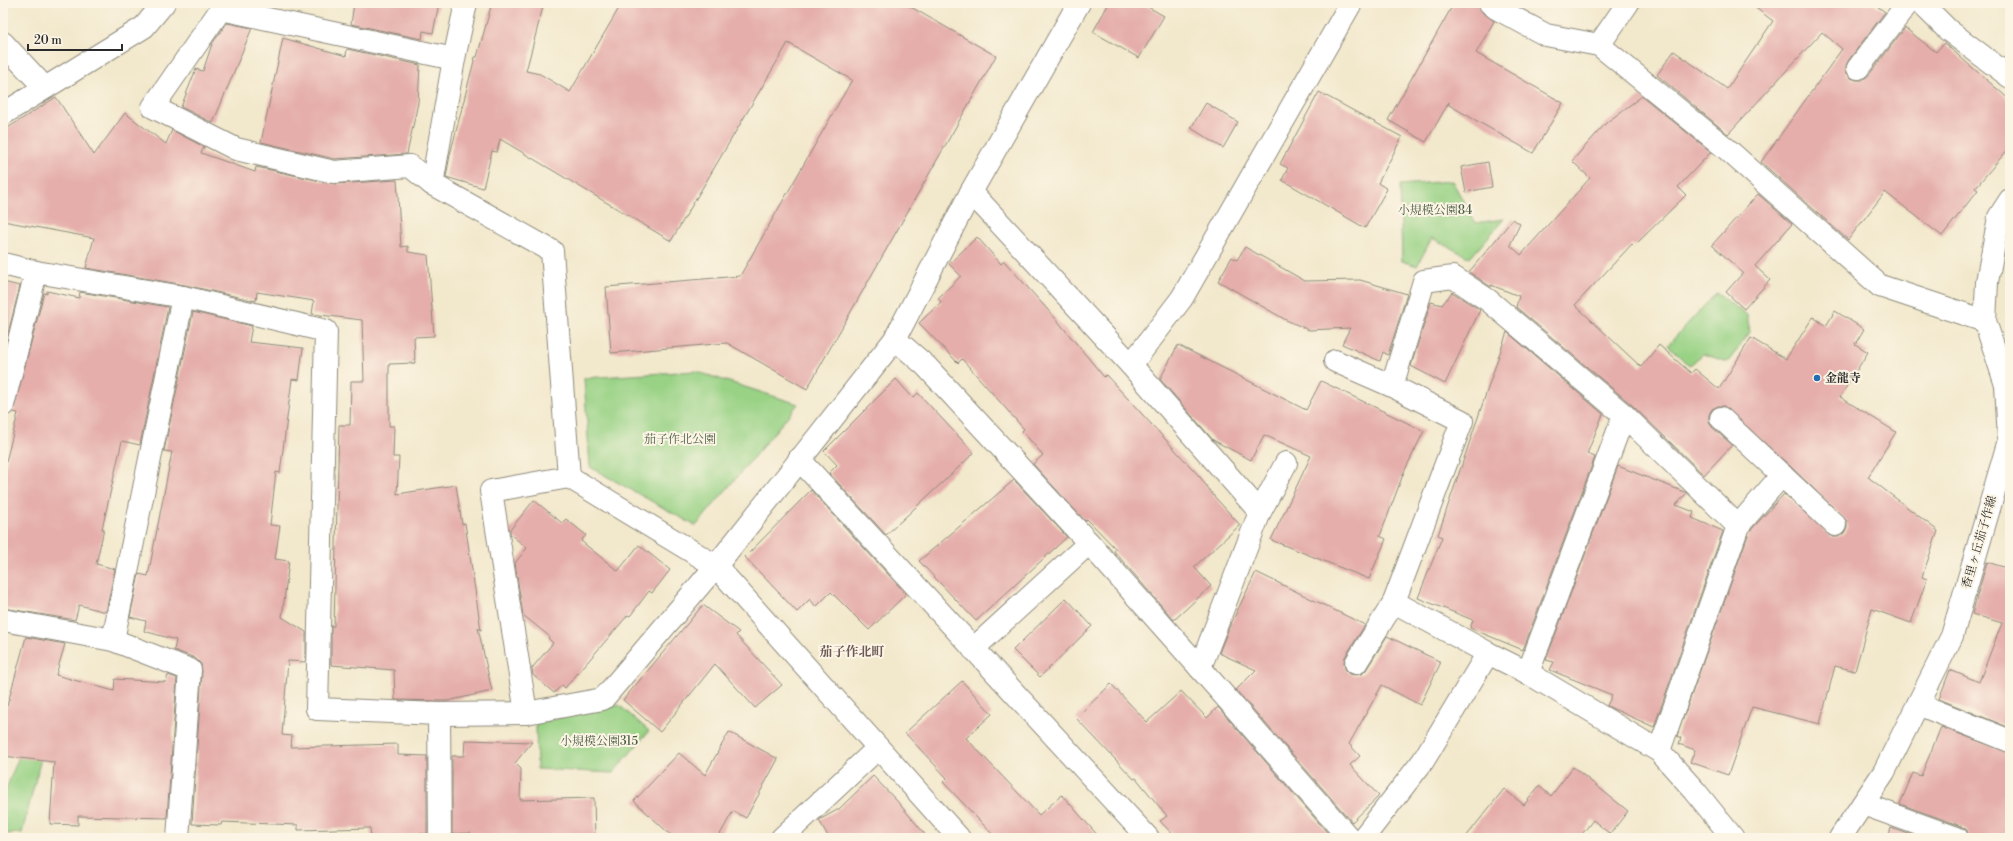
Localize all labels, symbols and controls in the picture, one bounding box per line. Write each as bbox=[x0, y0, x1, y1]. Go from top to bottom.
scale bar bbox=[28, 26, 122, 52]
text: 20 m bbox=[34, 33, 62, 48]
park label: 小規模公園84 bbox=[1398, 203, 1472, 218]
place label: 金龍寺 bbox=[1825, 371, 1861, 386]
marker: 金龍寺 bbox=[1812, 373, 1822, 383]
park label: 茄子作北公園 bbox=[644, 432, 716, 447]
street label: 香里ヶ丘茄子作線 bbox=[1959, 494, 2000, 590]
district label: 茄子作北町 bbox=[819, 644, 885, 660]
park label: 小規模公園315 bbox=[560, 734, 638, 749]

